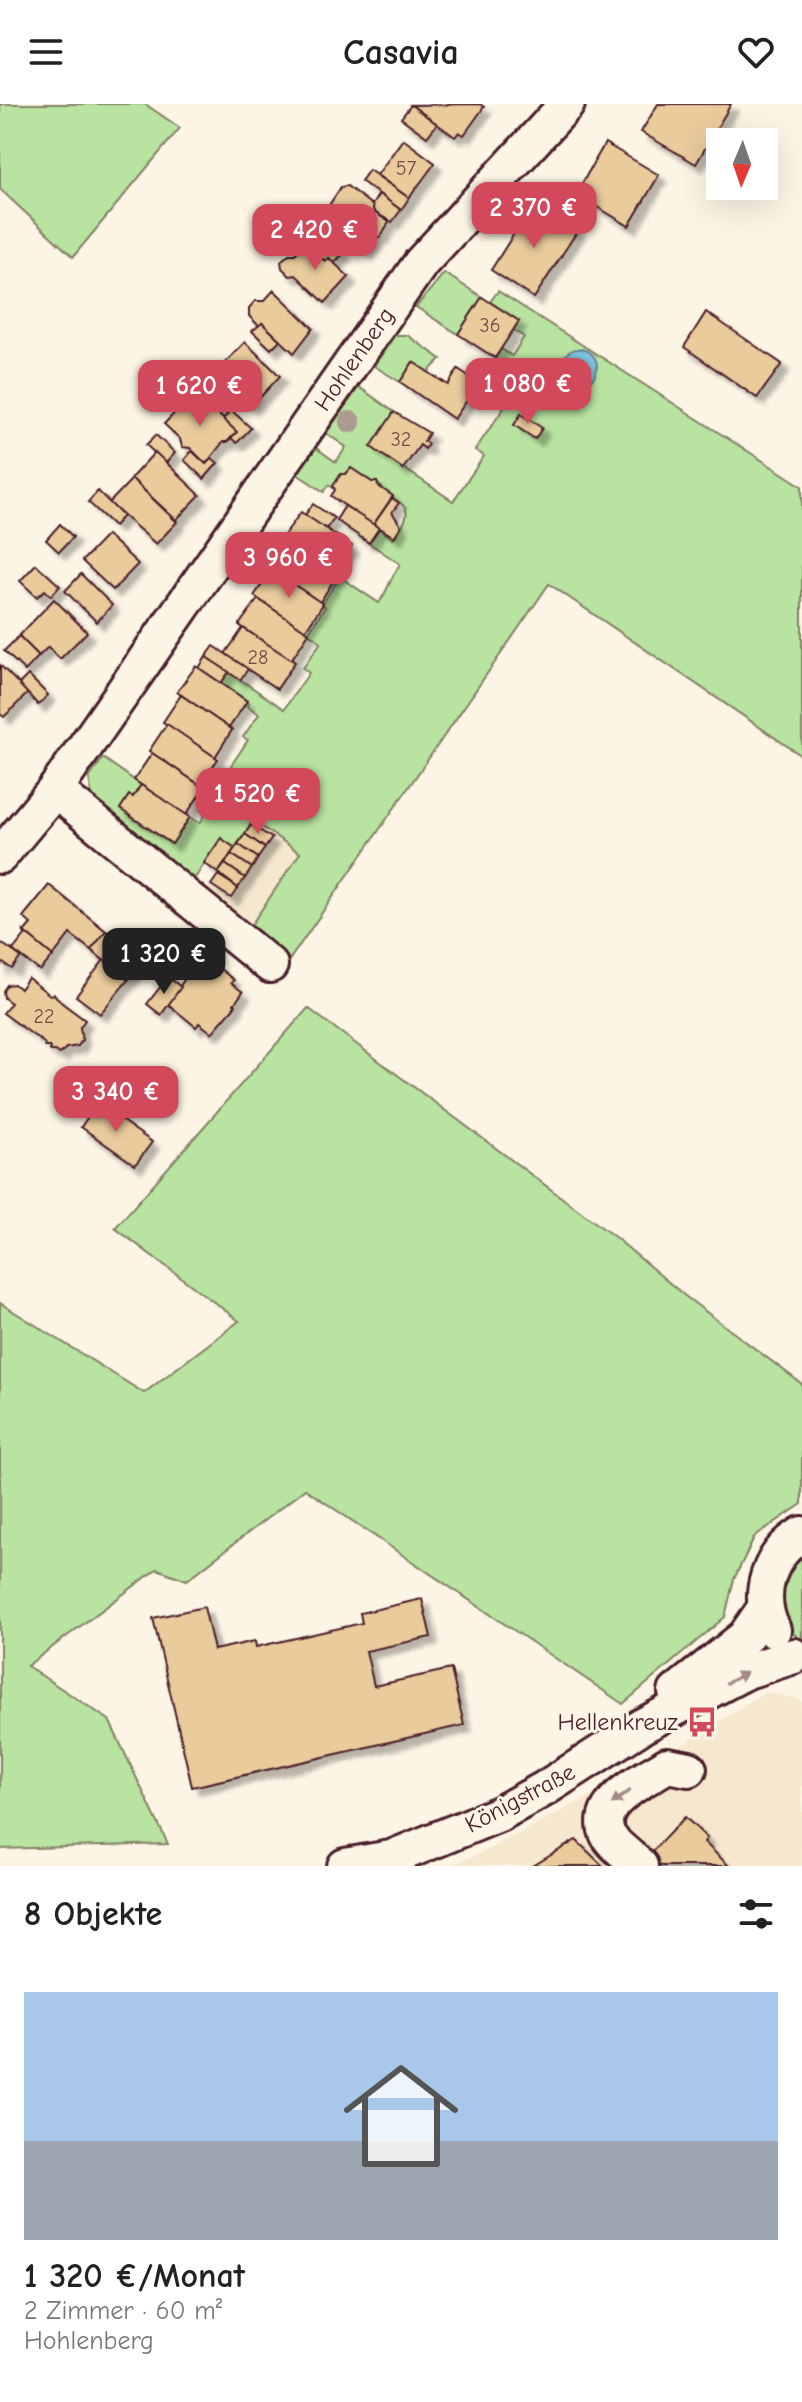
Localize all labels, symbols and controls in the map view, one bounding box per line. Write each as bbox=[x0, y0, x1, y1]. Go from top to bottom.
icon: menu bbox=[24, 30, 68, 74]
icon: heart bbox=[734, 30, 778, 74]
text: Casavia bbox=[343, 32, 459, 73]
north arrow bbox=[706, 128, 778, 200]
map controls bbox=[706, 128, 778, 200]
house number: 57 bbox=[396, 157, 417, 180]
pin: 2 370 € bbox=[460, 182, 608, 250]
text: 2 370 € bbox=[490, 193, 578, 223]
pin: 2 420 € bbox=[241, 204, 389, 272]
text: 2 420 € bbox=[270, 215, 360, 245]
street label: Hohlenberg bbox=[308, 302, 400, 416]
house number: 36 bbox=[480, 314, 500, 337]
pin: 1 080 € bbox=[454, 358, 602, 426]
pin: 1 620 € bbox=[126, 360, 274, 428]
text: 1 080 € bbox=[483, 369, 573, 399]
text: 1 620 € bbox=[156, 371, 244, 401]
house number: 32 bbox=[391, 428, 411, 451]
pin: 3 960 € bbox=[215, 532, 363, 600]
text: 3 960 € bbox=[243, 543, 335, 573]
house number: 28 bbox=[248, 646, 268, 669]
pin: 1 520 € bbox=[184, 768, 332, 836]
text: 1 520 € bbox=[214, 779, 302, 809]
pin: 1 320 € bbox=[90, 928, 238, 996]
text: 1 320 € bbox=[120, 939, 208, 969]
house number: 22 bbox=[34, 1005, 54, 1028]
pin: 3 340 € bbox=[42, 1066, 190, 1134]
text: 3 340 € bbox=[71, 1077, 161, 1107]
one-way arrow bbox=[725, 1671, 747, 1685]
bus stop icon: Hellenkreuz bbox=[685, 1705, 719, 1739]
place label: Hellenkreuz bbox=[557, 1708, 679, 1736]
street label: Königstraße bbox=[460, 1757, 580, 1839]
one-way arrow bbox=[610, 1789, 632, 1805]
icon: filters bbox=[734, 1892, 778, 1936]
text: 8 Objekte bbox=[24, 1894, 162, 1934]
icon: home bbox=[329, 2044, 473, 2188]
text: 1 320 €/Monat bbox=[24, 2256, 245, 2296]
text: 2 Zimmer · 60 m² bbox=[24, 2296, 222, 2326]
text: Hohlenberg bbox=[24, 2326, 154, 2356]

